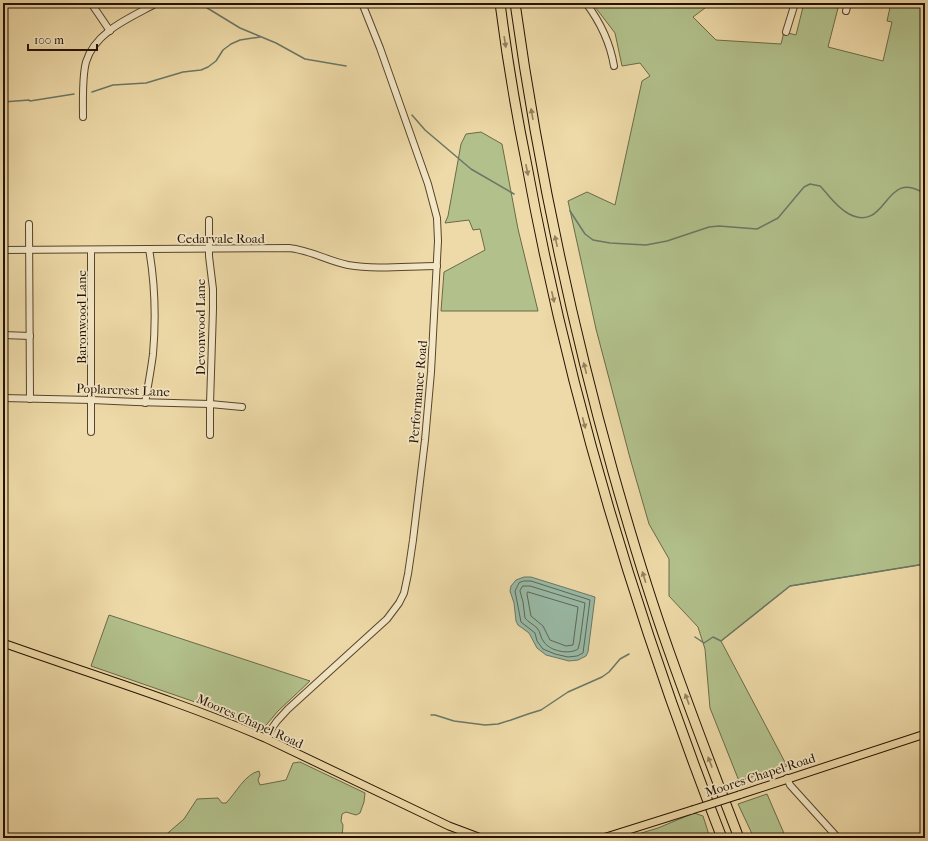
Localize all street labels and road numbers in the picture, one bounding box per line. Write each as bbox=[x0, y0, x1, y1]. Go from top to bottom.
street label: Cedarvale Road bbox=[177, 231, 266, 246]
street label: Baronwood Lane bbox=[74, 269, 89, 364]
street label: Devonwood Lane bbox=[193, 278, 208, 375]
street label: Performance Road bbox=[406, 339, 430, 444]
street label: Poplarcrest Lane bbox=[76, 381, 171, 399]
street label: Moores Chapel Road bbox=[194, 691, 306, 752]
street label: Moores Chapel Road bbox=[703, 750, 818, 800]

